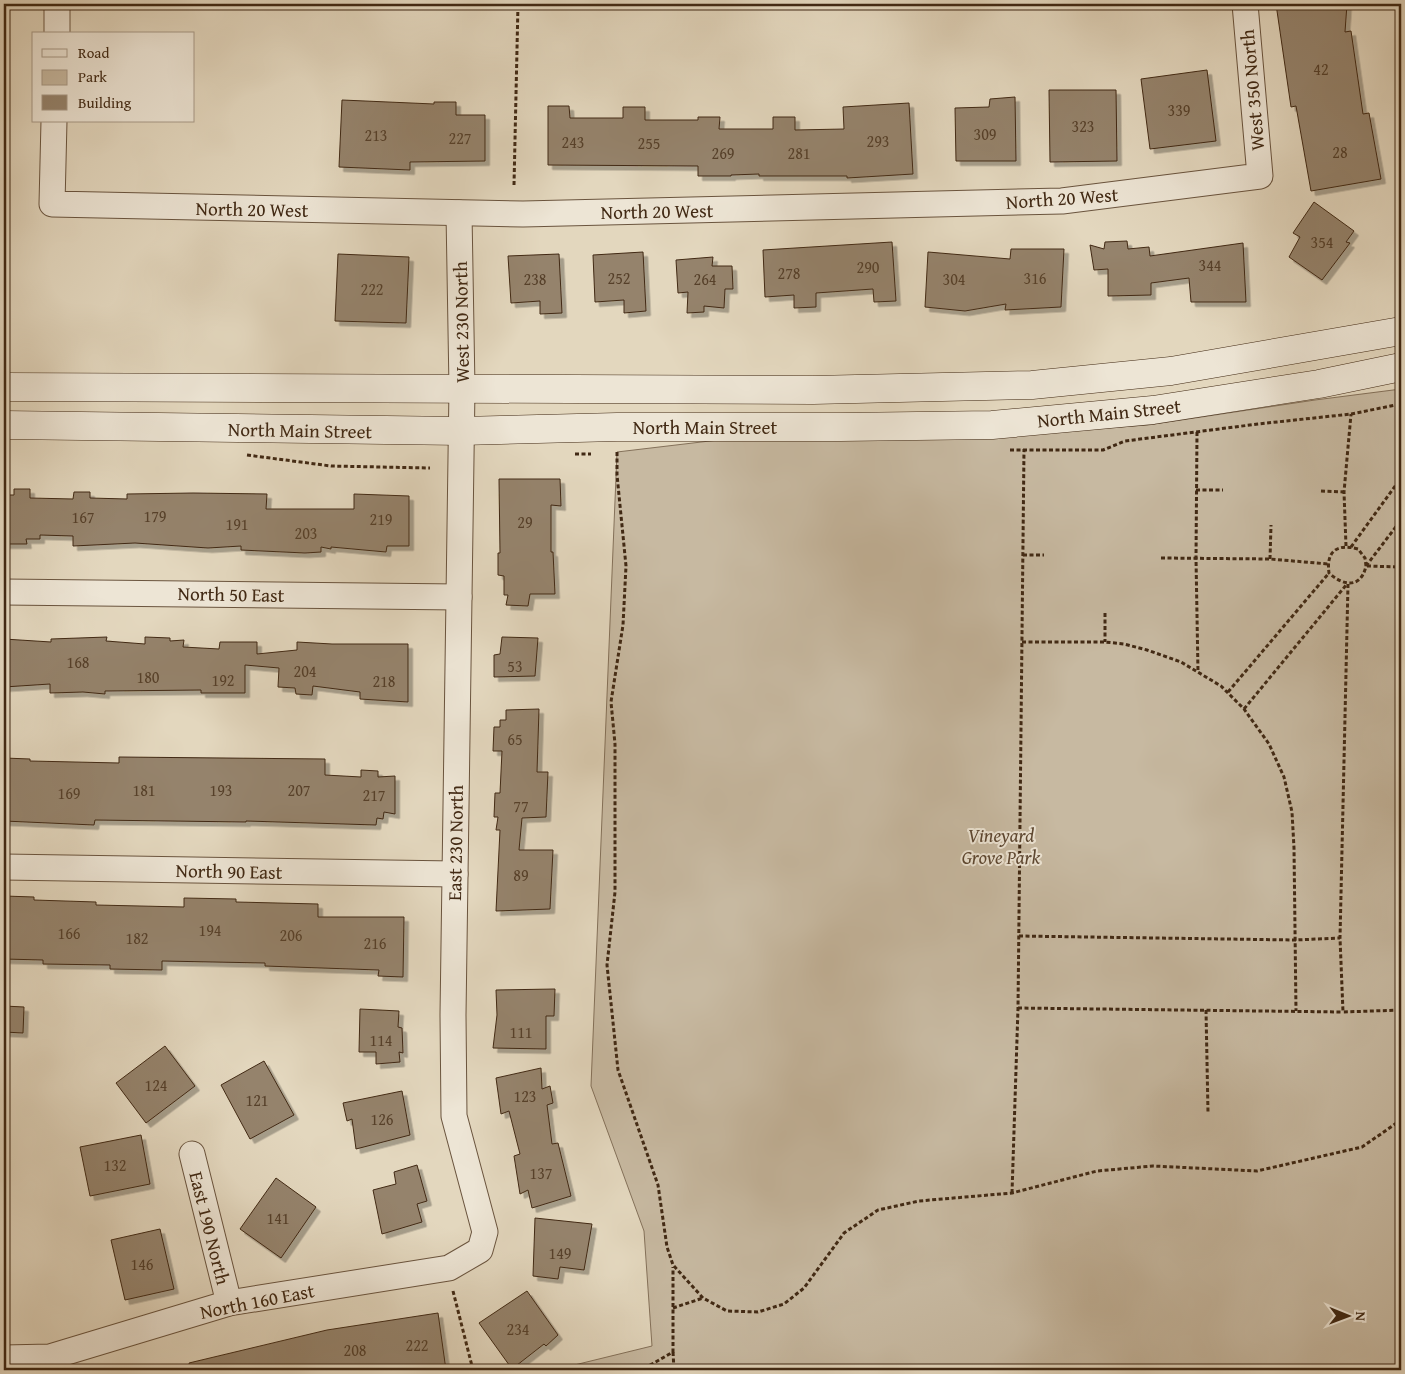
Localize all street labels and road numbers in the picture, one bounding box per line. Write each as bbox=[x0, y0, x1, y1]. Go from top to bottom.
street label: West 350 North bbox=[1233, 28, 1271, 152]
street label: North 20 West bbox=[1005, 180, 1119, 216]
street label: North 20 West bbox=[195, 194, 309, 224]
street label: North 20 West bbox=[600, 196, 714, 226]
street label: West 230 North bbox=[446, 261, 476, 383]
street label: North Main Street bbox=[1036, 392, 1183, 434]
street label: North Main Street bbox=[633, 413, 777, 441]
street label: North Main Street bbox=[228, 415, 373, 445]
street label: North 50 East bbox=[177, 579, 285, 609]
street label: East 230 North bbox=[440, 784, 470, 901]
street label: North 90 East bbox=[175, 856, 283, 886]
street label: East 190 North bbox=[182, 1168, 238, 1288]
street label: North 160 East bbox=[197, 1276, 317, 1326]

